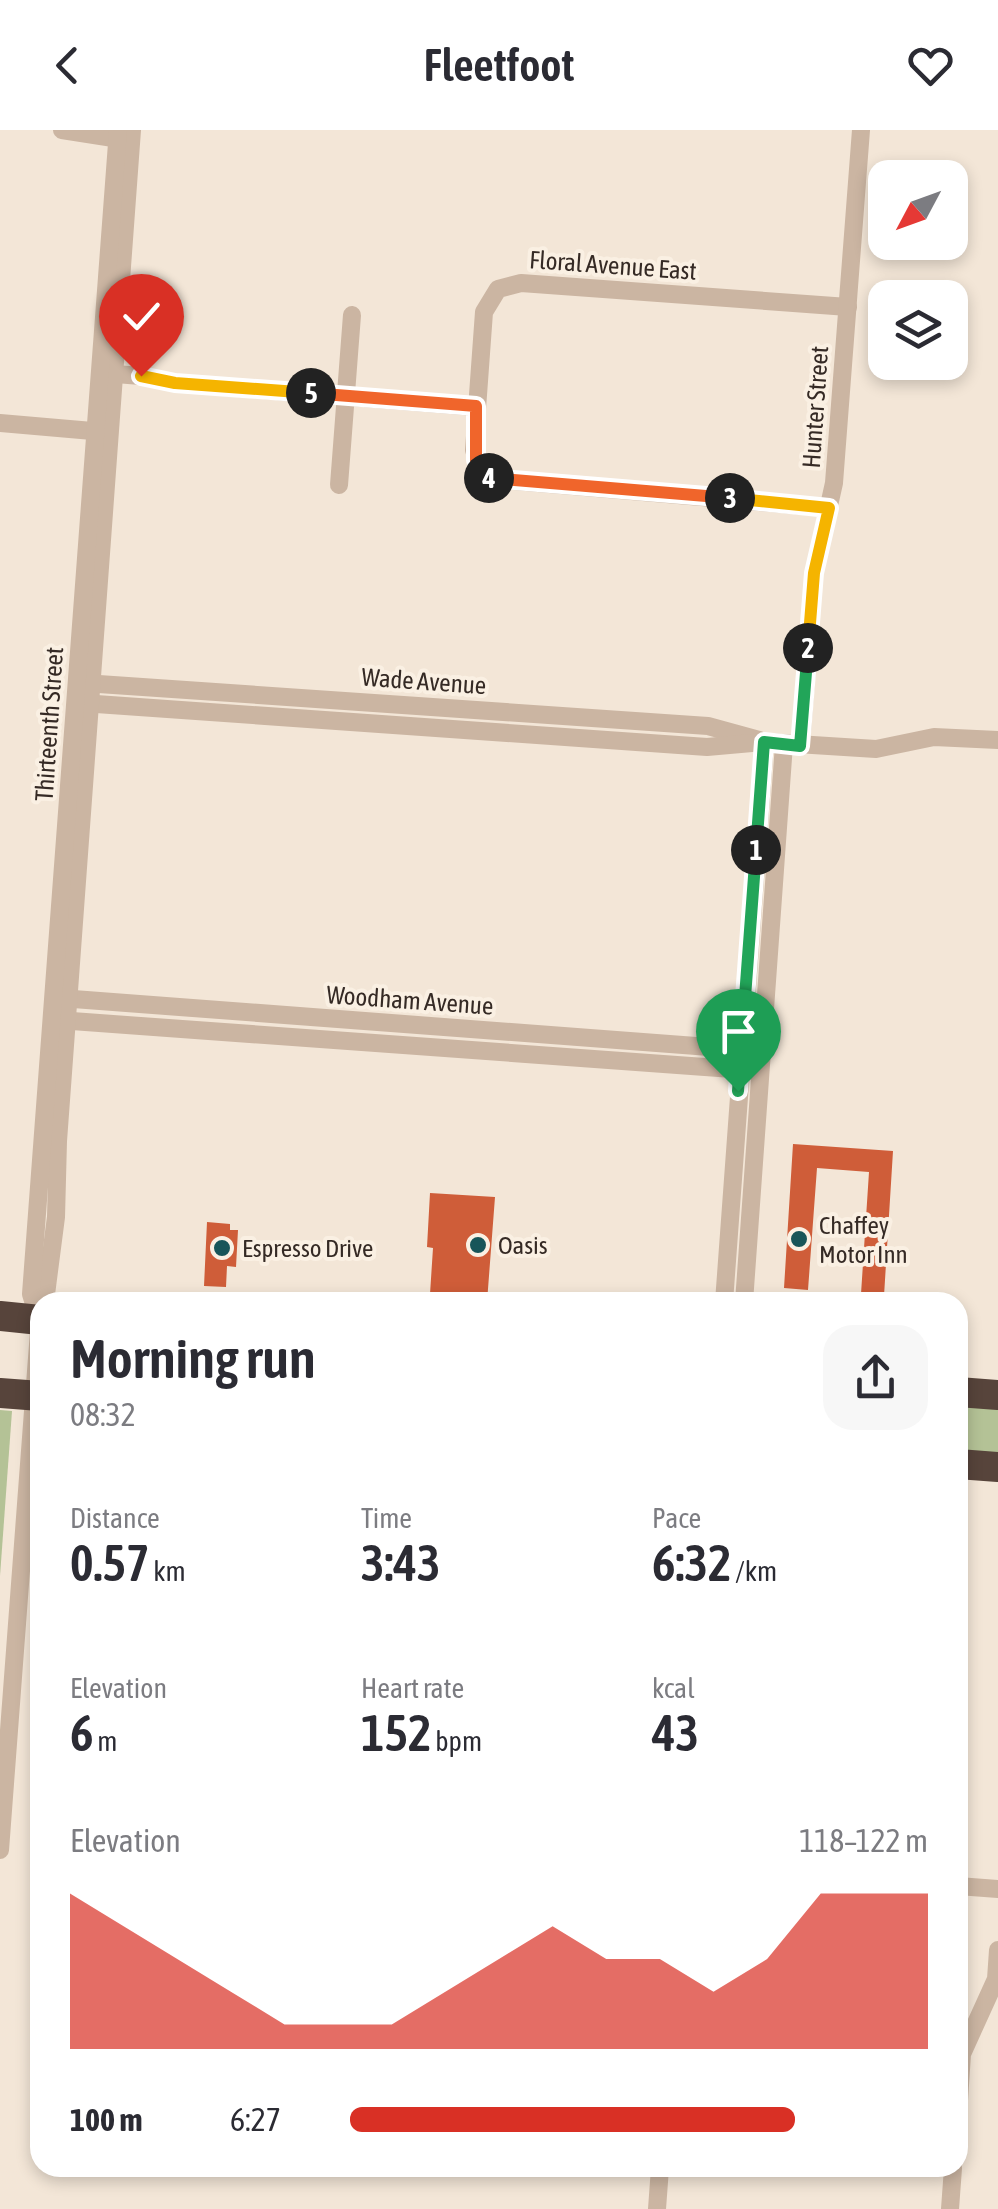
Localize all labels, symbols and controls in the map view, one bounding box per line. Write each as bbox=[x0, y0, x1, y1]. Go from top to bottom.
icon: back bbox=[40, 38, 95, 93]
icon: heart bbox=[903, 38, 958, 93]
text: Fleetfoot bbox=[424, 39, 574, 91]
north arrow bbox=[868, 160, 968, 260]
map controls bbox=[868, 160, 968, 380]
street label: Floral Avenue East bbox=[528, 245, 698, 285]
pin bbox=[99, 274, 184, 377]
button: layers bbox=[868, 280, 968, 380]
icon: check bbox=[114, 289, 169, 344]
street label: Hunter Street bbox=[797, 345, 833, 469]
pin: 5 bbox=[286, 368, 336, 418]
text: 5 bbox=[304, 377, 318, 409]
pin: 4 bbox=[464, 453, 514, 503]
text: 4 bbox=[482, 462, 496, 494]
pin: 3 bbox=[705, 473, 755, 523]
text: 3 bbox=[723, 482, 737, 514]
pin: 2 bbox=[783, 623, 833, 673]
text: 2 bbox=[801, 632, 815, 664]
street label: Thirteenth Street bbox=[30, 646, 68, 802]
street label: Wade Avenue bbox=[361, 663, 487, 699]
pin: 1 bbox=[731, 825, 781, 875]
text: 1 bbox=[749, 834, 763, 866]
street label: Woodham Avenue bbox=[326, 980, 494, 1020]
pin bbox=[696, 989, 781, 1092]
icon: arrive bbox=[711, 1004, 766, 1059]
place label: Chaffey Motor Inn bbox=[819, 1211, 908, 1268]
marker: Chaffey Motor Inn bbox=[788, 1228, 810, 1250]
place label: Oasis bbox=[498, 1231, 548, 1259]
place label: Espresso Drive bbox=[242, 1234, 373, 1262]
marker: Oasis bbox=[467, 1234, 489, 1256]
marker: Espresso Drive bbox=[211, 1237, 233, 1259]
button: share bbox=[823, 1325, 928, 1430]
text: Morning run bbox=[70, 1327, 316, 1390]
text: 08:32 bbox=[70, 1396, 136, 1433]
text: Distance bbox=[70, 1502, 160, 1534]
text: Time bbox=[361, 1502, 412, 1534]
text: Pace bbox=[652, 1502, 701, 1534]
text: 0.57 bbox=[70, 1534, 149, 1592]
text: 3:43 bbox=[361, 1534, 440, 1592]
text: 6:32 bbox=[652, 1534, 731, 1592]
text: km bbox=[149, 1555, 186, 1587]
text: /km bbox=[731, 1555, 777, 1587]
text: Elevation bbox=[70, 1672, 167, 1704]
text: Heart rate bbox=[361, 1672, 464, 1704]
text: kcal bbox=[652, 1672, 695, 1704]
text: 6 bbox=[70, 1704, 94, 1762]
text: 152 bbox=[361, 1704, 432, 1762]
text: 43 bbox=[652, 1704, 699, 1762]
text: m bbox=[94, 1725, 118, 1757]
text: bpm bbox=[432, 1725, 482, 1757]
text: Elevation bbox=[70, 1822, 181, 1859]
text: 118–122 m bbox=[799, 1822, 928, 1859]
text: 100 m bbox=[70, 2101, 143, 2138]
text: 6:27 bbox=[230, 2101, 281, 2138]

